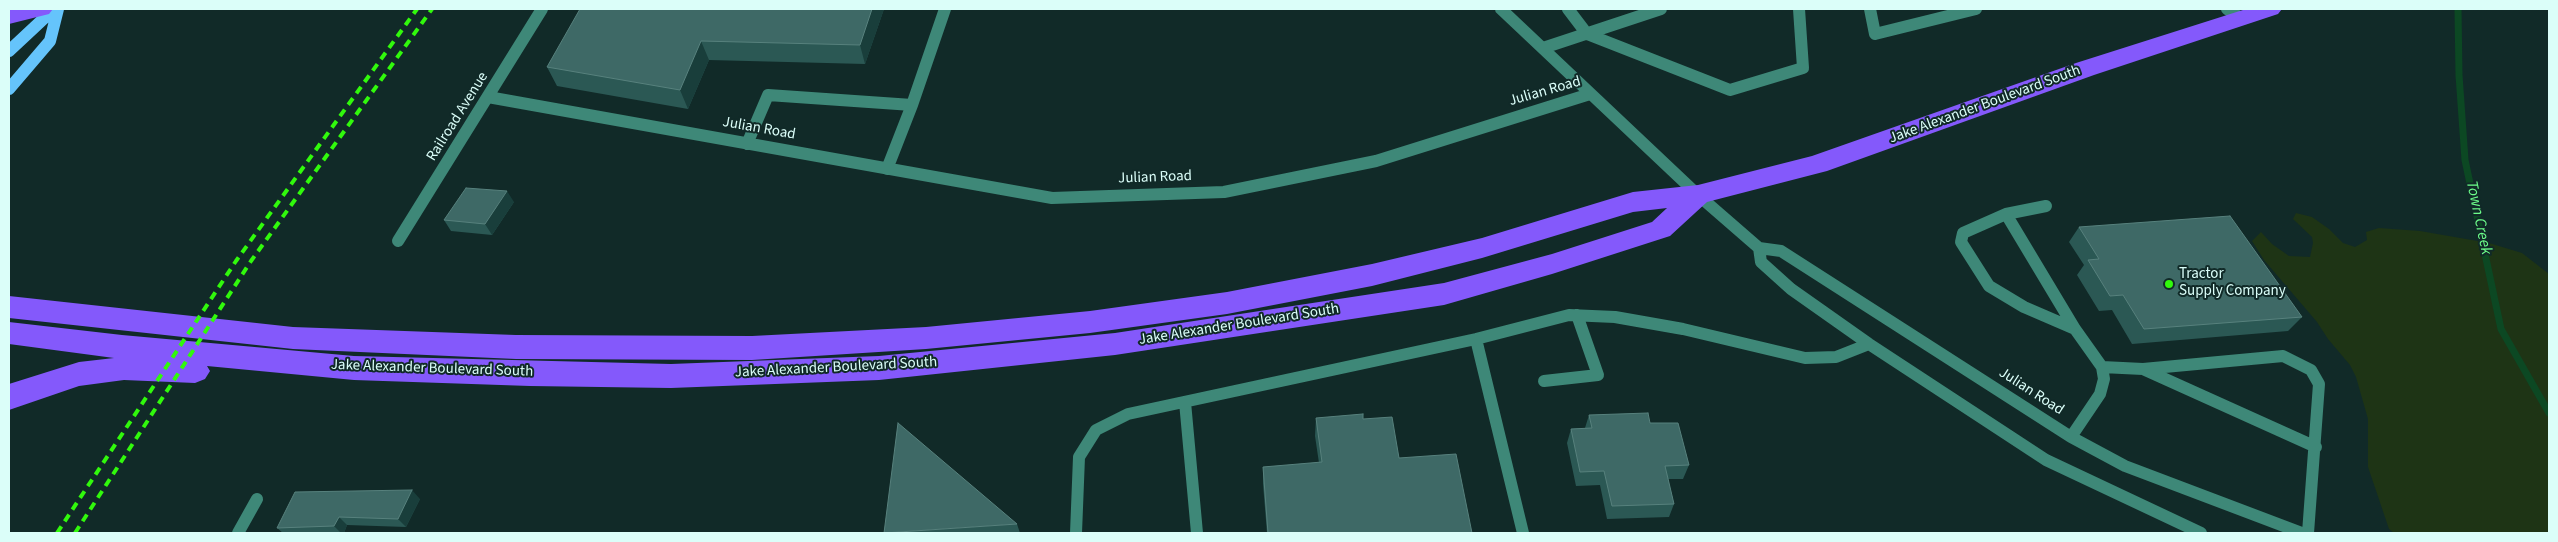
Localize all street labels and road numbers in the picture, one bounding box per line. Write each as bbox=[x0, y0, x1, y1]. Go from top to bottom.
street label: Jake Alexander Boulevard South bbox=[1887, 62, 2083, 148]
street label: Railroad Avenue bbox=[423, 69, 493, 165]
street label: Julian Road bbox=[1507, 73, 1583, 111]
street label: Julian Road bbox=[721, 114, 797, 144]
street label: Julian Road bbox=[1118, 168, 1192, 188]
street label: Jake Alexander Boulevard South bbox=[1138, 300, 1340, 350]
street label: Jake Alexander Boulevard South bbox=[734, 354, 938, 382]
street label: Jake Alexander Boulevard South bbox=[330, 356, 534, 382]
street label: Julian Road bbox=[1995, 364, 2067, 420]

